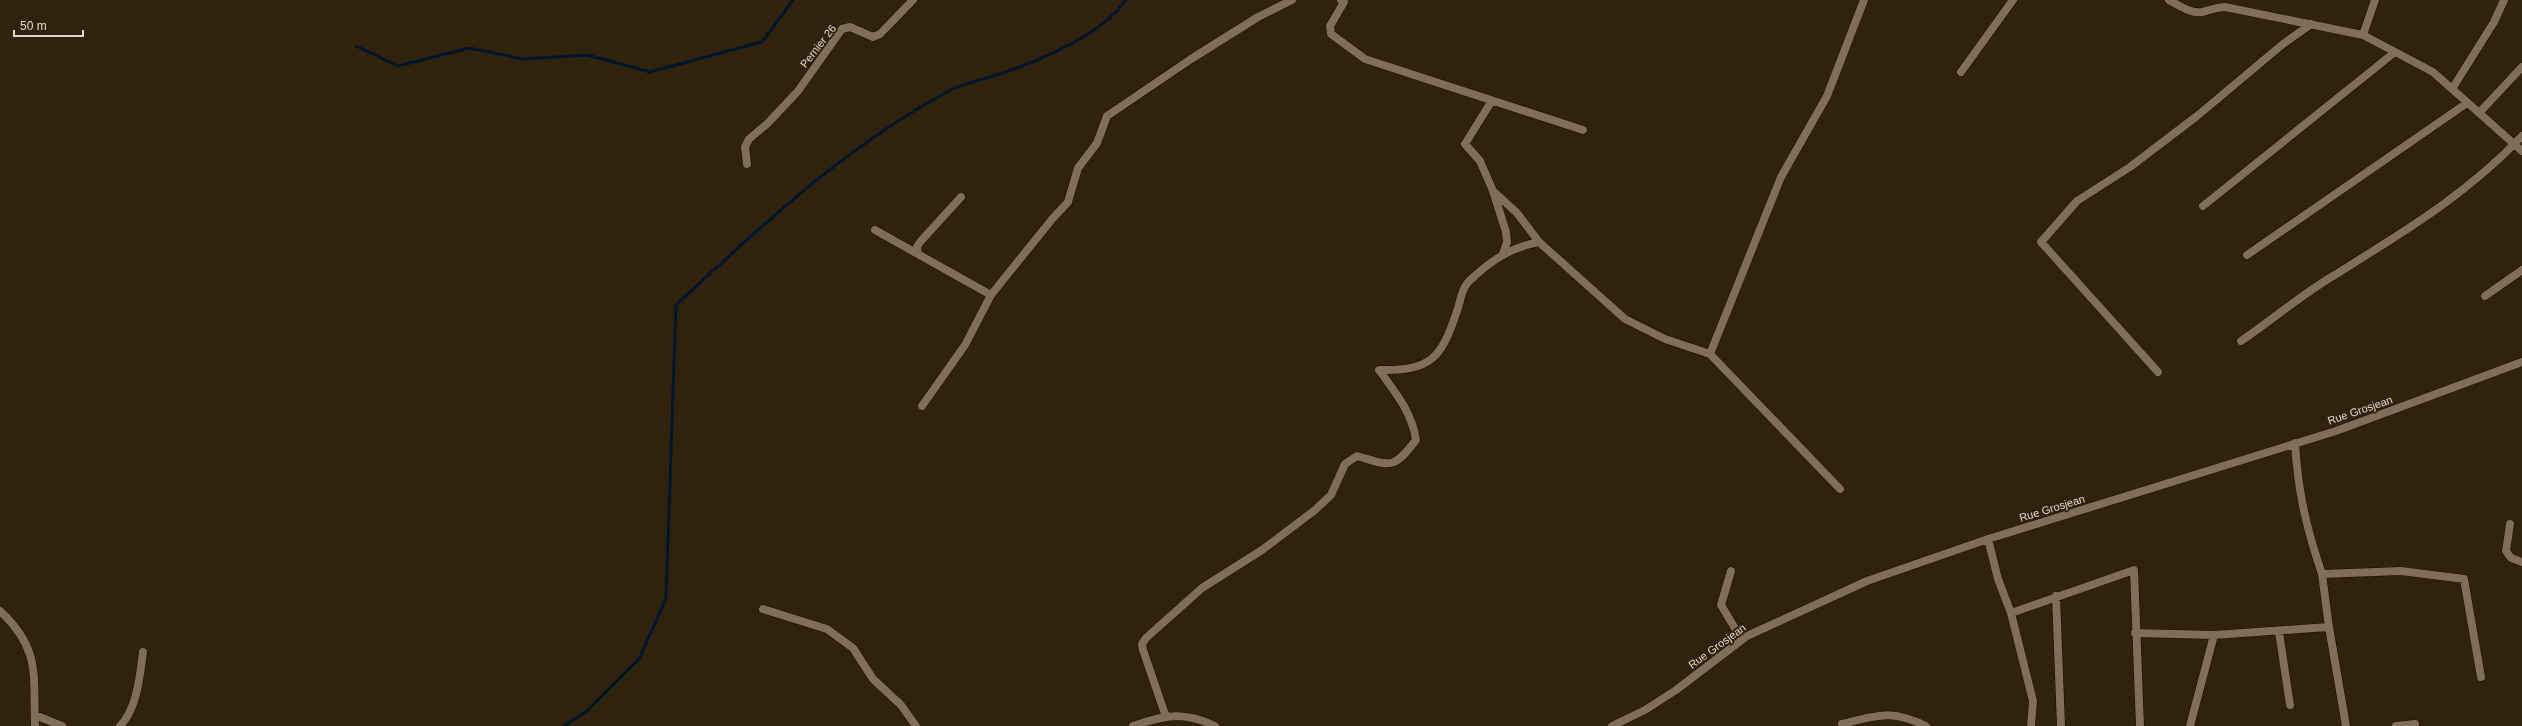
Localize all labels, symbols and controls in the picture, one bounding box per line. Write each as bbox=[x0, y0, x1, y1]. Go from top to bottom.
scale bar bbox=[14, 12, 83, 38]
text: 50 m bbox=[20, 19, 47, 33]
street label: Pernier 26 bbox=[798, 22, 838, 70]
street label: Rue Grosjean bbox=[2326, 393, 2394, 427]
street label: Rue Grosjean bbox=[2018, 492, 2086, 524]
street label: Rue Grosjean bbox=[1686, 621, 1748, 671]

